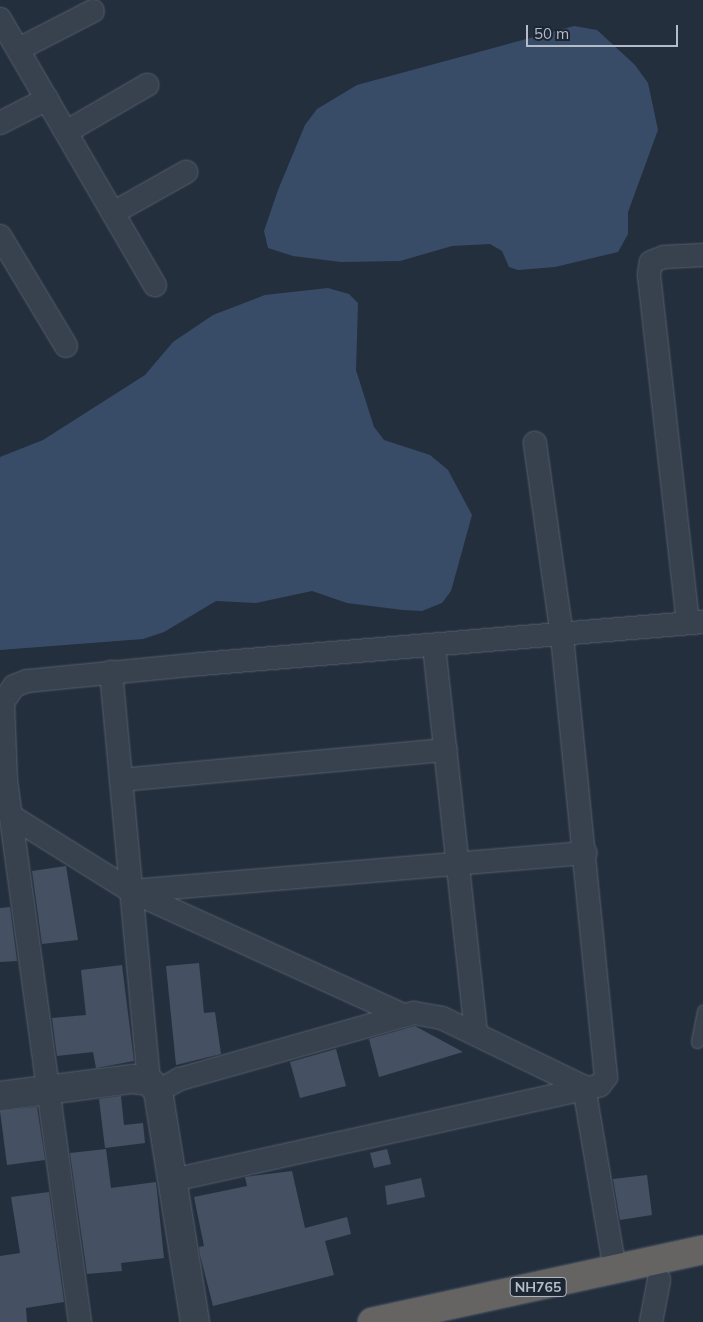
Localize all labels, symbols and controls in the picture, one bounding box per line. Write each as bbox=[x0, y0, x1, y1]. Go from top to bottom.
scale bar bbox=[528, 15, 680, 47]
text: 50 m bbox=[534, 24, 569, 43]
road number: NH765 bbox=[509, 1275, 567, 1298]

